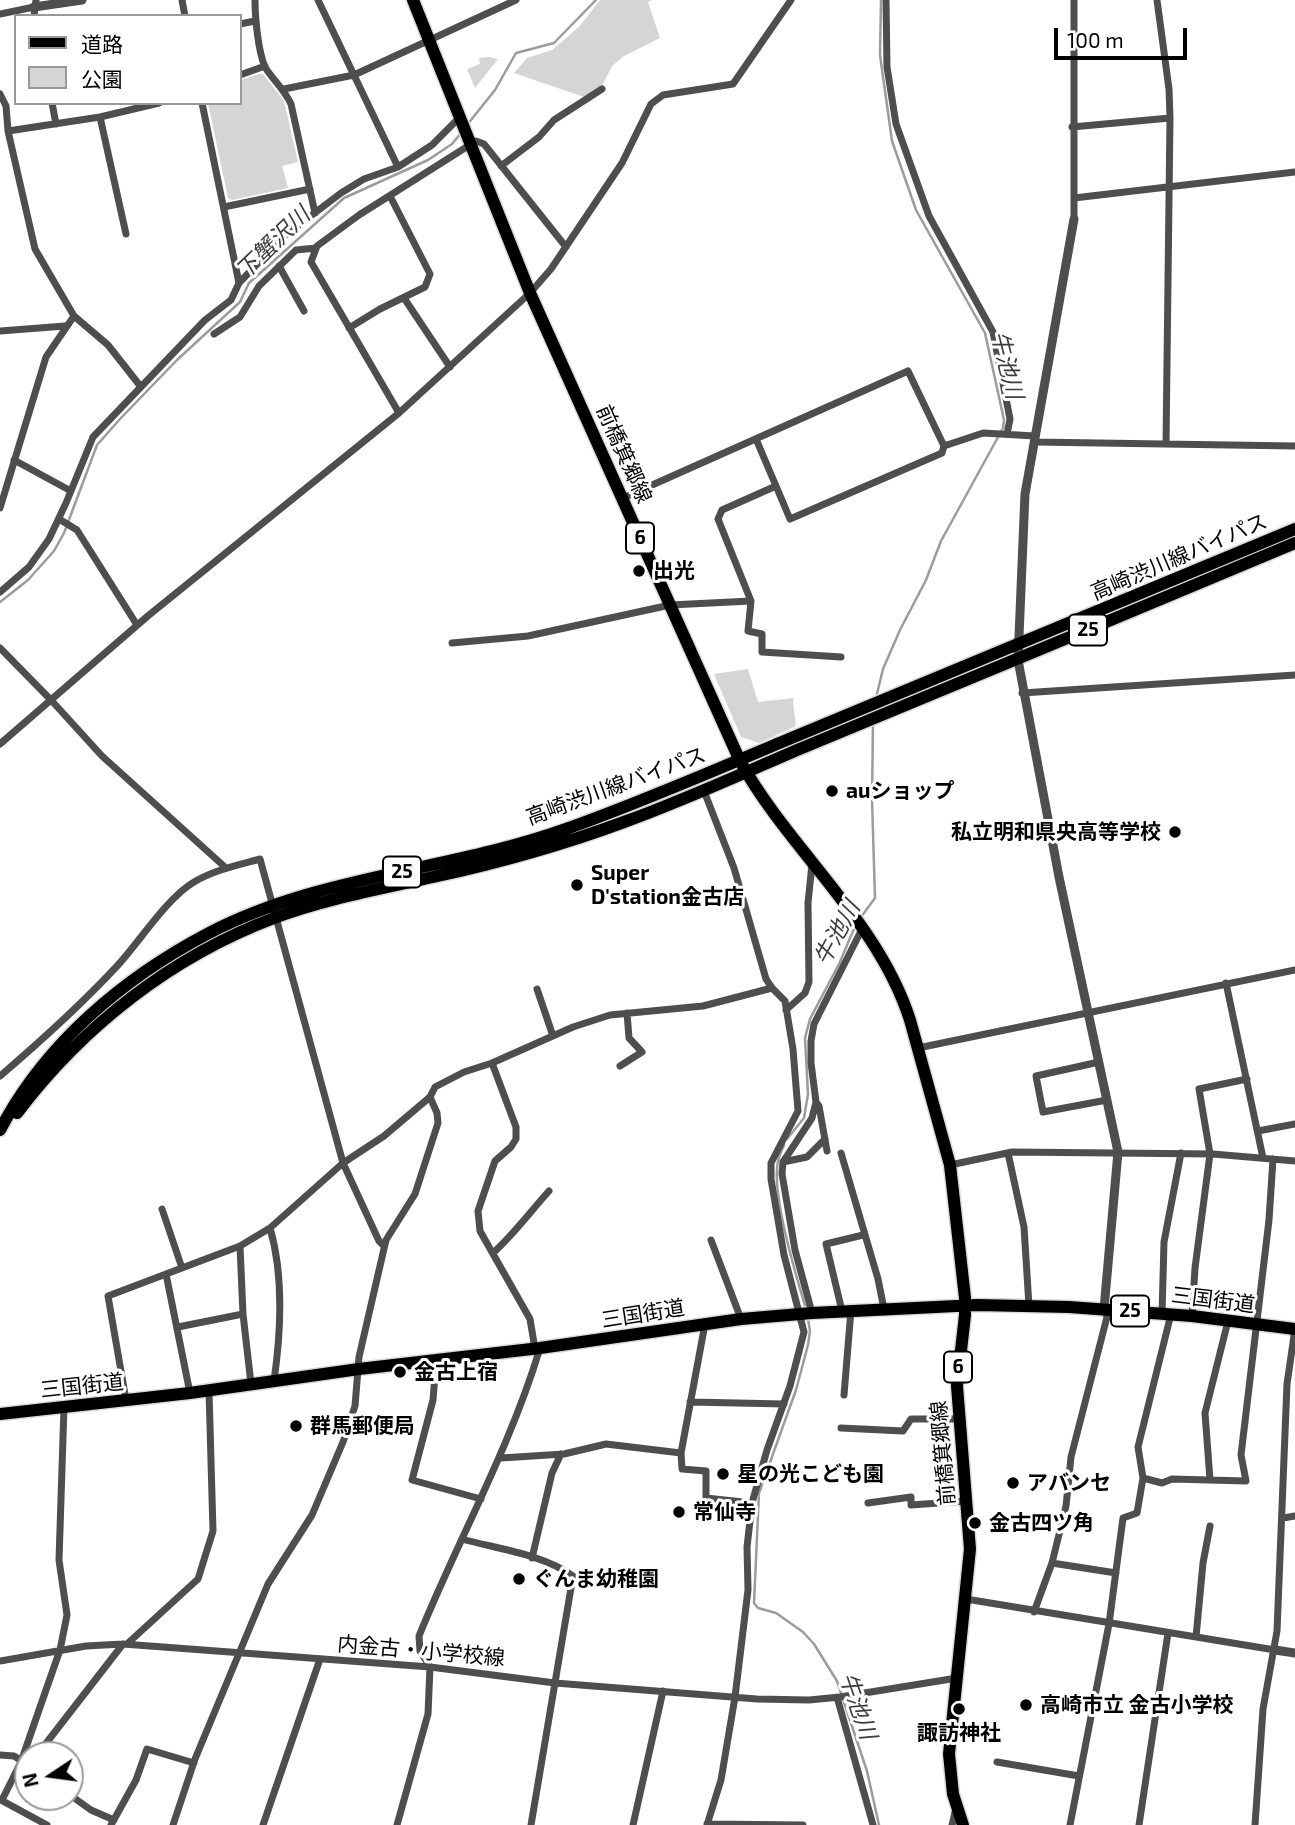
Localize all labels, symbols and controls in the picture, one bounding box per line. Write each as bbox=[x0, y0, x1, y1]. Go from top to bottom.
legend bbox=[14, 14, 242, 105]
scale bar bbox=[1057, 14, 1190, 58]
text: 100 m bbox=[1067, 27, 1124, 52]
text: 道路 bbox=[81, 31, 123, 56]
text: 公園 bbox=[81, 66, 123, 91]
water label: 下蟹沢川 bbox=[230, 201, 316, 285]
water label: 牛池川 bbox=[985, 328, 1029, 402]
street label: 前橋箕郷線 bbox=[591, 401, 657, 507]
street label: 高崎渋川線バイパス bbox=[1087, 508, 1271, 606]
road number: 6 bbox=[626, 523, 654, 554]
place label: 出光 bbox=[653, 558, 695, 584]
marker: 出光 bbox=[631, 563, 647, 579]
road number: 25 bbox=[1069, 614, 1107, 646]
street label: 高崎渋川線バイパス bbox=[523, 742, 709, 830]
place label: auショップ bbox=[846, 778, 954, 804]
marker: auショップ bbox=[824, 783, 840, 799]
place label: 私立明和県央高等学校 bbox=[951, 819, 1161, 845]
marker: 私立明和県央高等学校 bbox=[1167, 824, 1183, 840]
road number: 25 bbox=[383, 856, 421, 888]
place label: Super D'station金古店 bbox=[591, 860, 744, 910]
marker: Super D'station金古店 bbox=[569, 877, 585, 893]
water label: 牛池川 bbox=[808, 896, 866, 970]
street label: 三国街道 bbox=[1170, 1282, 1256, 1318]
street label: 三国街道 bbox=[600, 1295, 686, 1333]
road number: 25 bbox=[1111, 1296, 1149, 1326]
road number: 6 bbox=[944, 1352, 972, 1382]
place label: 金古上宿 bbox=[414, 1359, 498, 1385]
marker: 金古上宿 bbox=[392, 1364, 408, 1380]
street label: 三国街道 bbox=[39, 1369, 125, 1403]
street label: 前橋箕郷線 bbox=[926, 1400, 960, 1506]
place label: 群馬郵便局 bbox=[310, 1413, 415, 1439]
marker: 群馬郵便局 bbox=[288, 1418, 304, 1434]
place label: 星の光こども園 bbox=[737, 1461, 884, 1487]
marker: 星の光こども園 bbox=[715, 1466, 731, 1482]
place label: アバンセ bbox=[1027, 1470, 1111, 1496]
marker: アバンセ bbox=[1005, 1475, 1021, 1491]
place label: 常仙寺 bbox=[693, 1499, 756, 1525]
marker: 常仙寺 bbox=[671, 1504, 687, 1520]
place label: 金古四ツ角 bbox=[989, 1510, 1094, 1536]
marker: 金古四ツ角 bbox=[967, 1515, 983, 1531]
place label: ぐんま幼稚園 bbox=[533, 1566, 659, 1592]
marker: ぐんま幼稚園 bbox=[511, 1571, 527, 1587]
street label: 内金古・小学校線 bbox=[336, 1631, 506, 1671]
water label: 牛池川 bbox=[834, 1669, 882, 1743]
place label: 高崎市立 金古小学校 bbox=[1040, 1692, 1234, 1718]
marker: 高崎市立 金古小学校 bbox=[1018, 1697, 1034, 1713]
marker: 諏訪神社 bbox=[951, 1701, 967, 1717]
place label: 諏訪神社 bbox=[917, 1720, 1001, 1746]
north arrow bbox=[14, 1741, 84, 1811]
text: N bbox=[17, 1771, 43, 1790]

